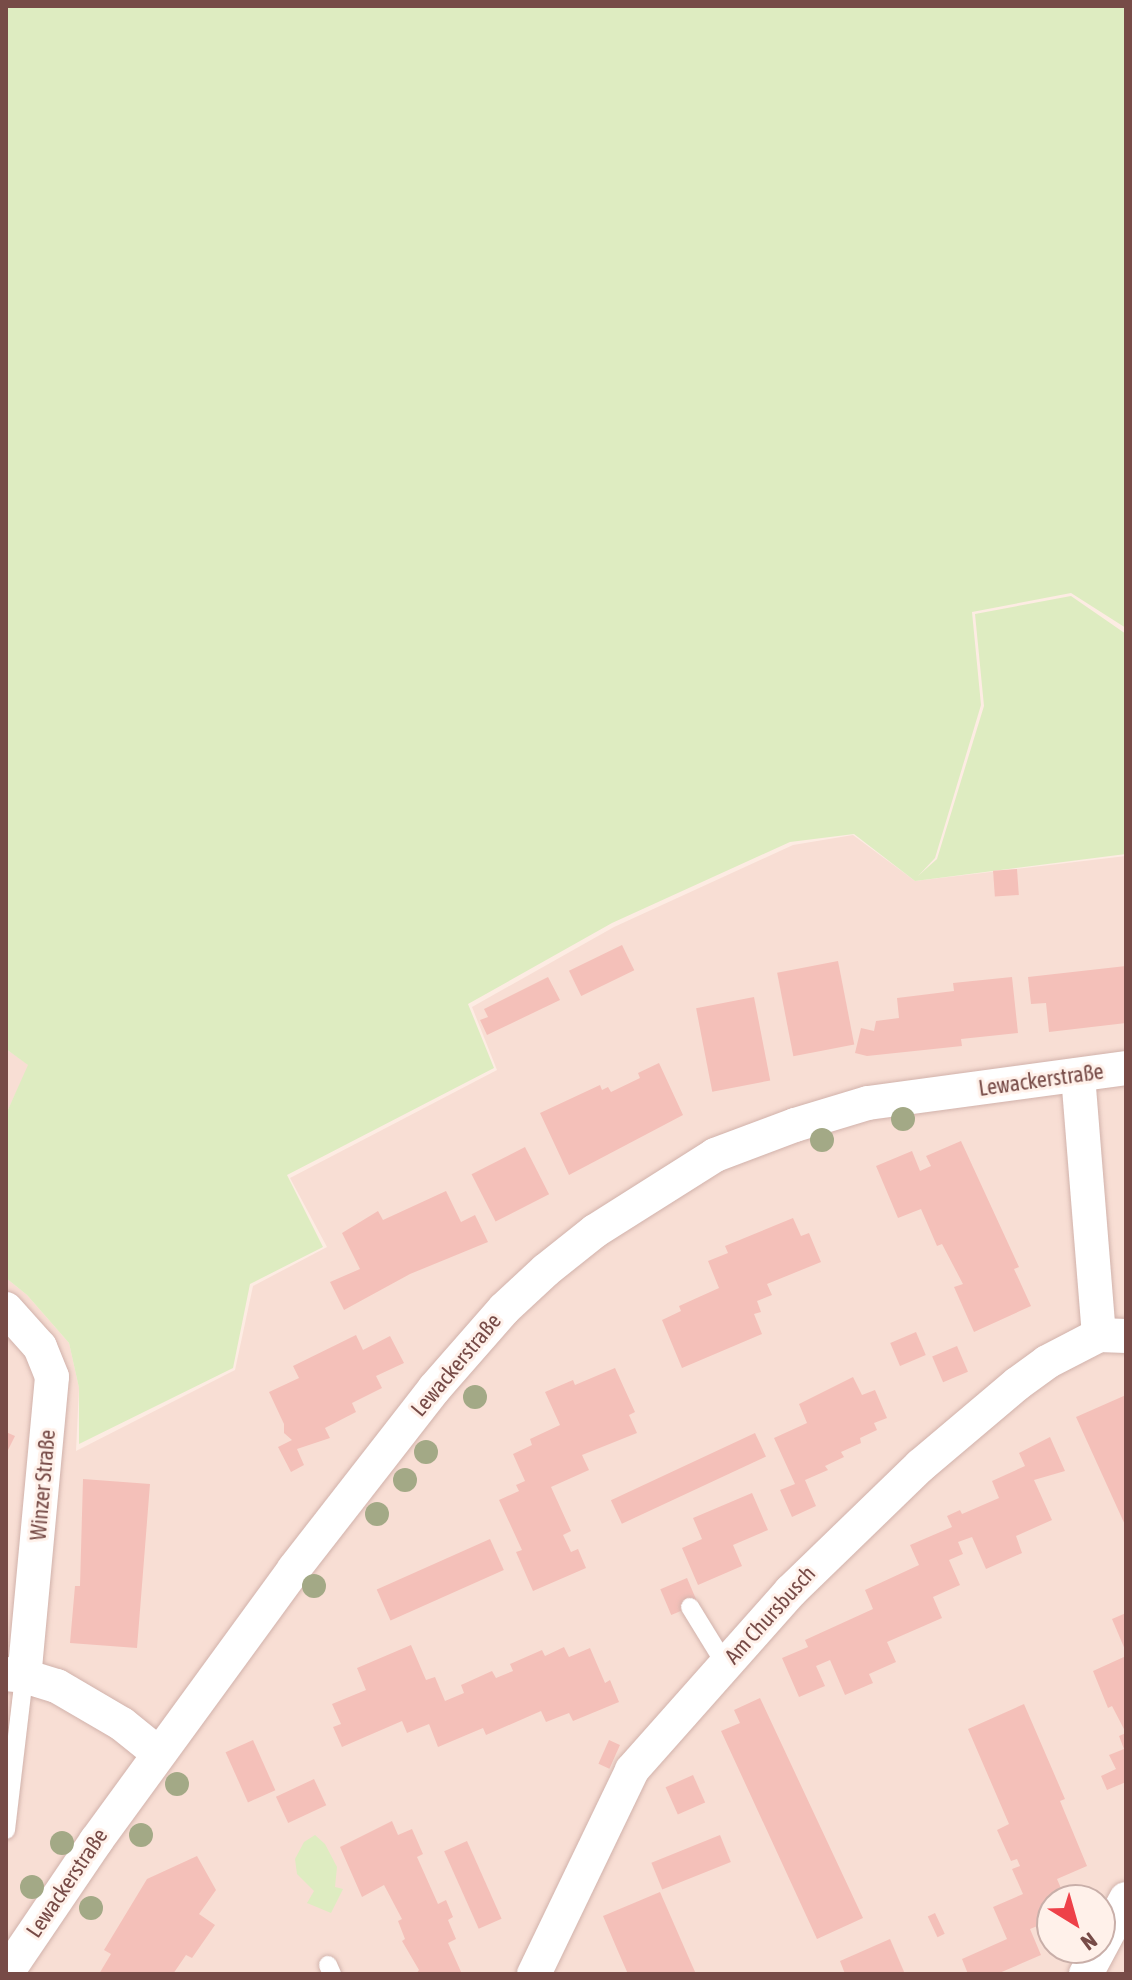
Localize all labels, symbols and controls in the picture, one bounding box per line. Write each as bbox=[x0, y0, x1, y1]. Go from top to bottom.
street label: Lewackerstraße bbox=[977, 1058, 1105, 1102]
street label: Lewackerstraße bbox=[405, 1308, 507, 1422]
street label: Winzer Straße bbox=[25, 1429, 61, 1541]
street label: Am Chursbusch bbox=[719, 1561, 821, 1669]
street label: Lewackerstraße bbox=[21, 1823, 113, 1943]
north arrow bbox=[1036, 1884, 1116, 1964]
text: N bbox=[1076, 1927, 1102, 1956]

